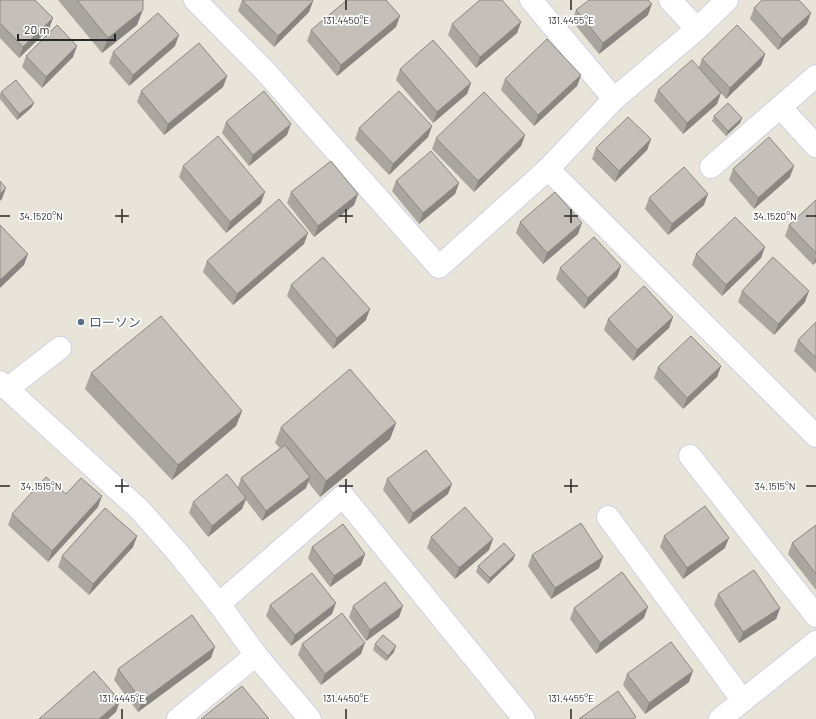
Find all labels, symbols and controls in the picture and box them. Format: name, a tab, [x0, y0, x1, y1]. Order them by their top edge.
text: 131.4450°E	[323, 14, 369, 26]
text: 131.4455°E	[548, 14, 594, 26]
scale bar	[18, 16, 115, 42]
text: 20 m	[24, 22, 50, 36]
text: 34.1520°N	[19, 210, 63, 222]
text: 34.1520°N	[753, 210, 797, 222]
place label: ローソン	[89, 314, 141, 330]
marker: ローソン	[76, 317, 86, 327]
text: 34.1515°N	[20, 480, 62, 492]
text: 34.1515°N	[754, 480, 796, 492]
text: 131.4445°E	[99, 692, 145, 704]
text: 131.4450°E	[323, 692, 369, 704]
text: 131.4455°E	[548, 692, 594, 704]

